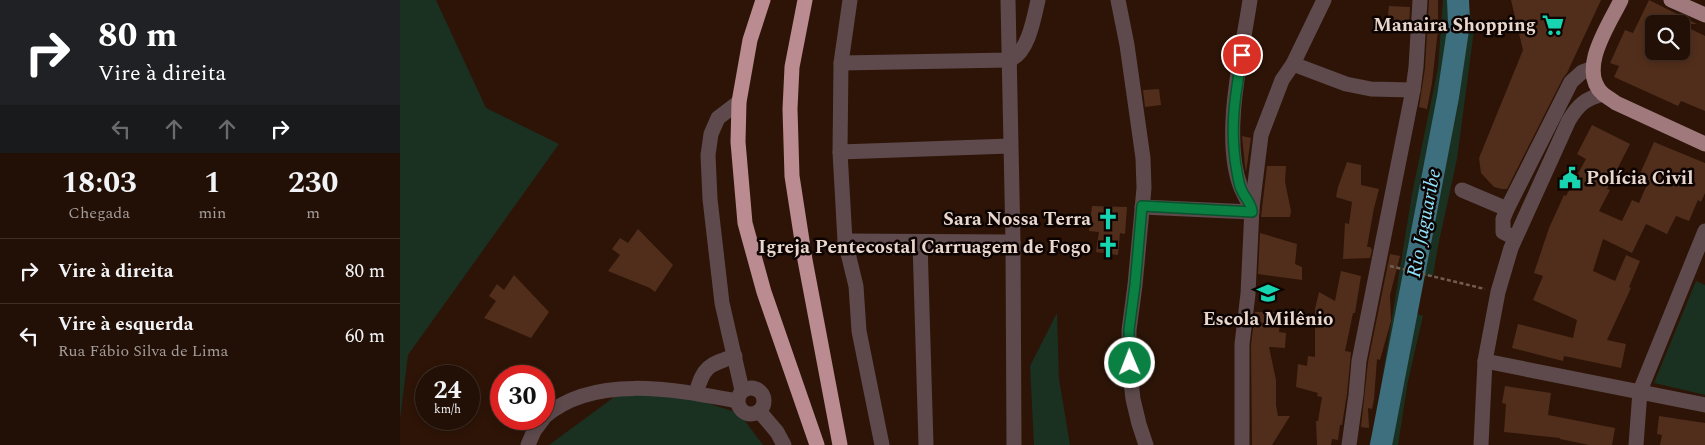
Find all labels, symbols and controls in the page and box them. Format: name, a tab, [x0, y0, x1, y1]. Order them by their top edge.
text: 80 m	[98, 9, 178, 62]
place label: Manaira Shopping	[1373, 11, 1536, 40]
supermarket icon: Manaira Shopping	[1540, 12, 1566, 38]
map controls	[1645, 15, 1690, 60]
button: search	[1645, 15, 1690, 60]
icon: right	[15, 20, 80, 85]
pin	[1221, 34, 1263, 76]
icon: arrive	[1228, 41, 1256, 69]
text: Vire à direita	[98, 57, 226, 90]
icon: left	[107, 115, 135, 143]
icon: ahead	[160, 115, 188, 143]
icon: ahead	[213, 115, 241, 143]
icon: right	[266, 115, 294, 143]
text: 18:03	[62, 160, 137, 206]
text: 1	[204, 160, 221, 206]
text: 230	[288, 160, 338, 206]
place label: Polícia Civil	[1586, 164, 1693, 193]
public building icon: Polícia Civil	[1557, 165, 1583, 191]
water label: Rio Jaguaribe	[1399, 166, 1449, 280]
text: Chegada	[68, 201, 130, 225]
text: min	[198, 201, 226, 225]
text: m	[306, 201, 320, 225]
place label: Sara Nossa Terra	[943, 205, 1091, 234]
church icon: Sara Nossa Terra	[1095, 206, 1121, 232]
place label: Igreja Pentecostal Carruagem de Fogo	[758, 233, 1091, 262]
church icon: Igreja Pentecostal Carruagem de Fogo	[1095, 234, 1121, 260]
icon: right	[15, 257, 43, 285]
text: Vire à direita	[58, 257, 174, 286]
text: 80 m	[345, 257, 385, 286]
school or university icon: Escola Milênio	[1255, 280, 1281, 306]
place label: Escola Milênio	[1203, 305, 1333, 334]
text: Vire à esquerda	[58, 310, 194, 339]
icon: left	[15, 322, 43, 350]
text: 60 m	[345, 322, 385, 351]
position arrow	[1103, 336, 1155, 388]
text: Rua Fábio Silva de Lima	[58, 339, 228, 363]
speed limit sign: 30	[490, 365, 555, 430]
text: 24	[433, 372, 462, 410]
text: km/h	[434, 400, 461, 419]

